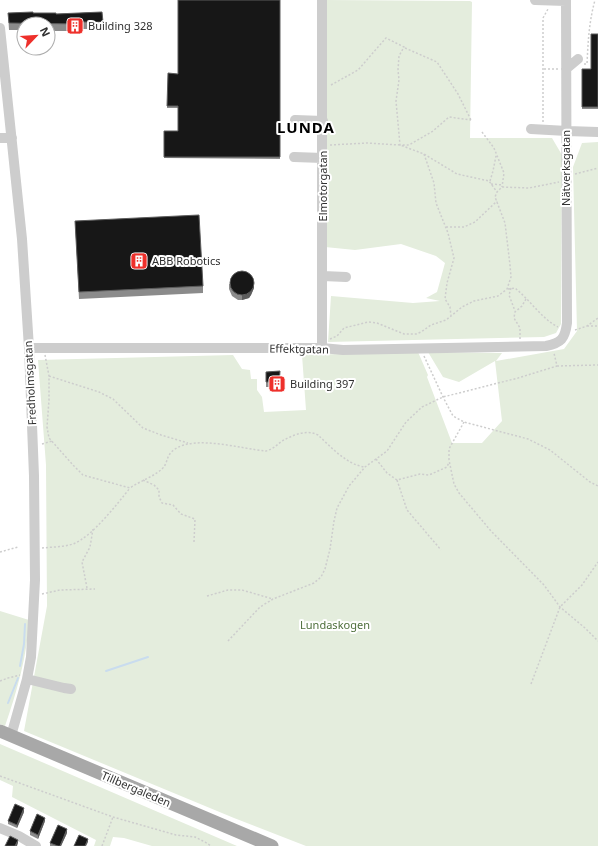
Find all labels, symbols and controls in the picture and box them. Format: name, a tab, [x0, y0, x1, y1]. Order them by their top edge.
north arrow	[16, 16, 56, 56]
building icon: Building 328	[65, 16, 85, 36]
place label: Building 328	[88, 18, 153, 33]
text: N	[37, 24, 54, 39]
district label: LUNDA	[277, 117, 335, 137]
street label: Nätverksgatan	[558, 130, 573, 206]
street label: Elmotorgatan	[315, 151, 330, 221]
building icon: ABB Robotics	[129, 251, 149, 271]
place label: ABB Robotics	[152, 253, 220, 268]
street label: Fredholmsgatan	[20, 340, 39, 426]
street label: Effektgatan	[269, 340, 329, 357]
building icon: Building 397	[267, 374, 287, 394]
place label: Building 397	[290, 376, 355, 391]
park label: Lundaskogen	[300, 617, 370, 632]
street label: Tillbergaleden	[99, 767, 173, 810]

